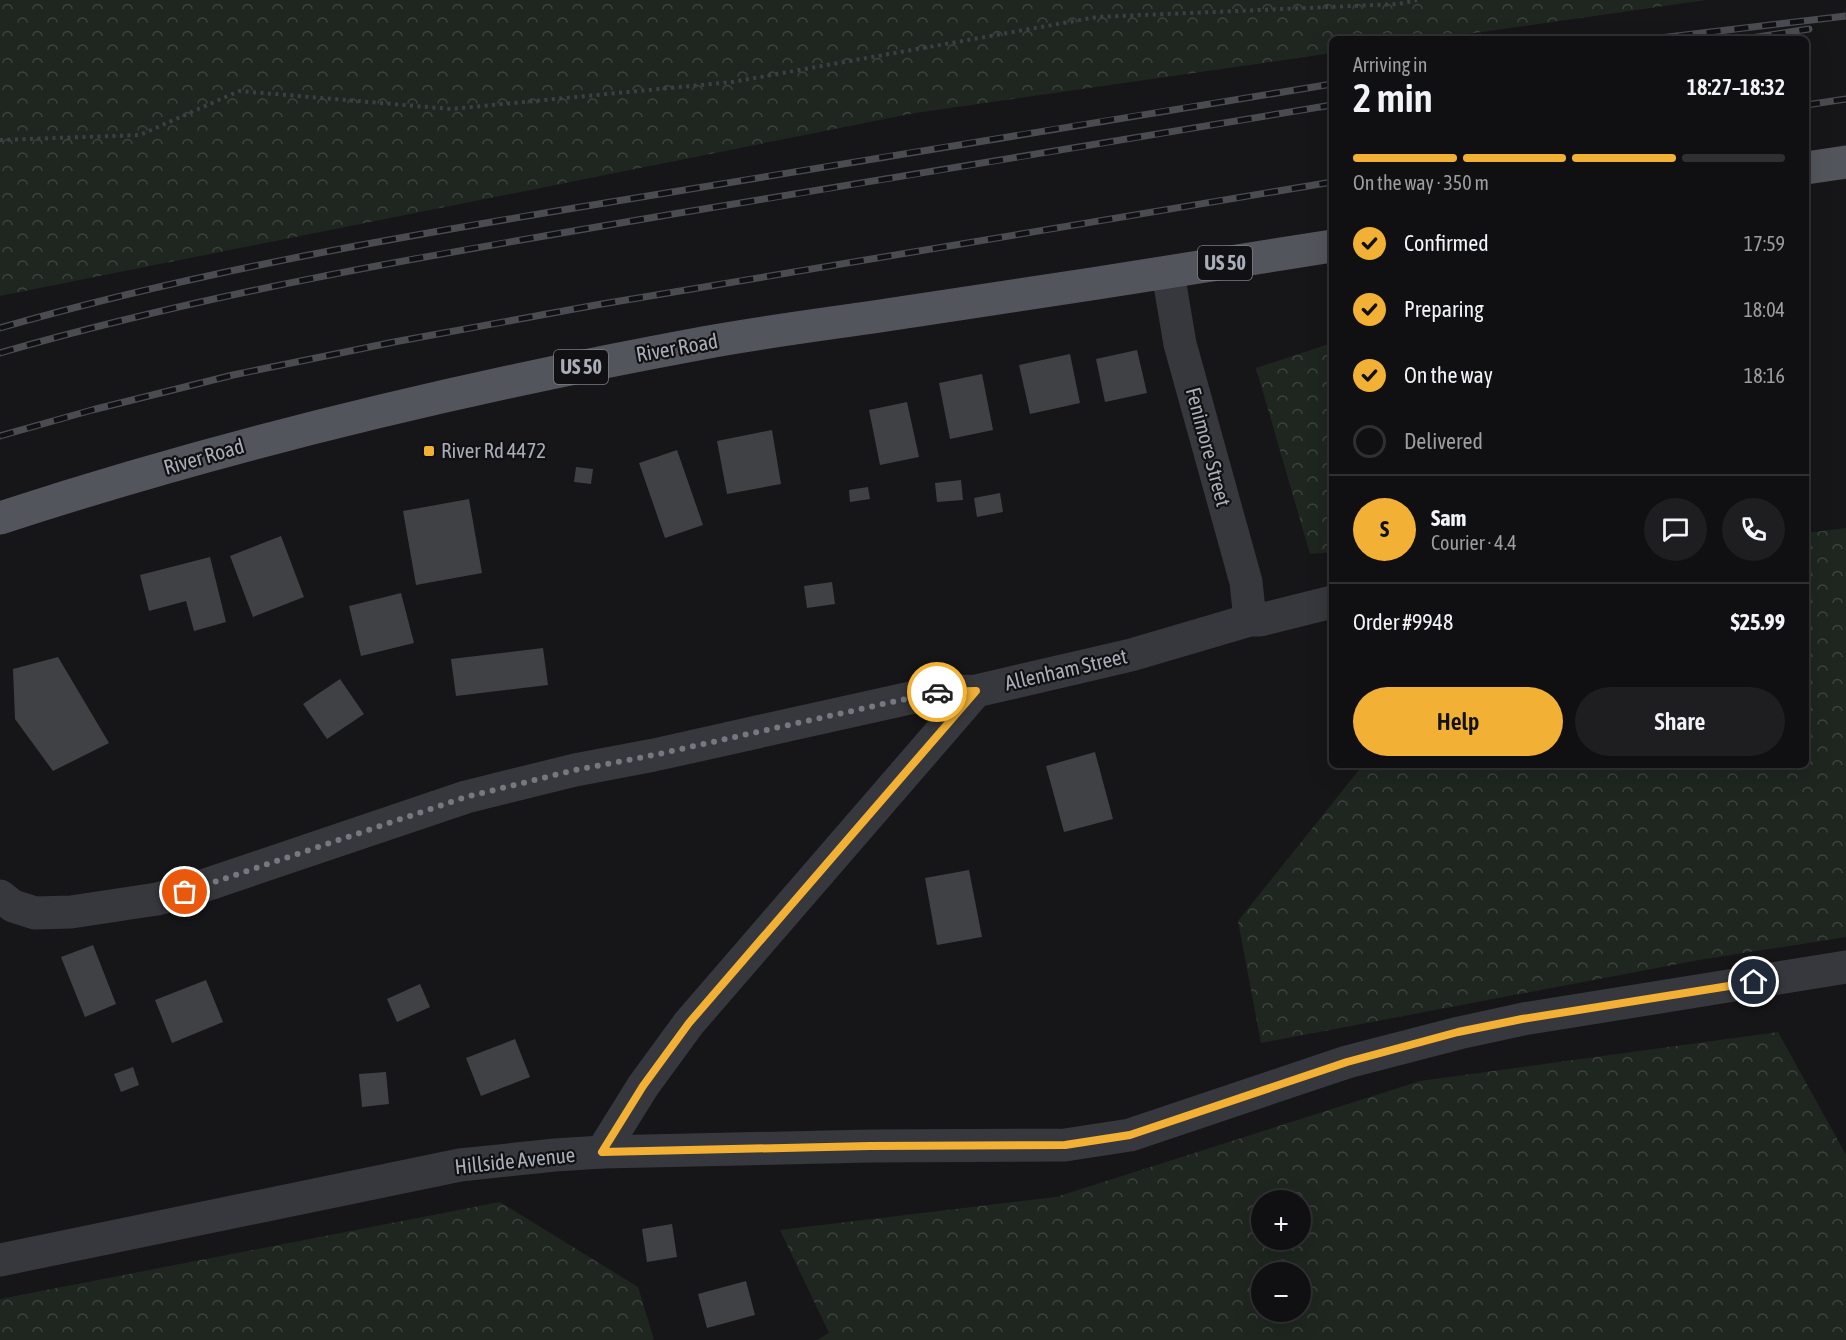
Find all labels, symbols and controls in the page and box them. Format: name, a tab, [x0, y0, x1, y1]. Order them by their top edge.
text: Arriving in	[1353, 53, 1427, 76]
text: 18:27–18:32	[1687, 74, 1785, 100]
text: 2 min	[1353, 76, 1433, 120]
text: On the way · 350 m	[1353, 171, 1489, 194]
icon: check	[1353, 227, 1386, 260]
text: Confirmed	[1404, 230, 1489, 256]
text: 17:59	[1744, 232, 1785, 255]
road number: US 50	[1198, 246, 1252, 280]
icon: check	[1353, 293, 1386, 326]
text: Preparing	[1404, 296, 1484, 322]
text: 18:04	[1743, 298, 1785, 321]
street label: River Road	[634, 328, 720, 366]
road number: US 50	[554, 350, 608, 384]
icon: check	[1353, 359, 1386, 392]
text: On the way	[1404, 362, 1493, 388]
text: 18:16	[1744, 364, 1785, 387]
street label: Fenimore Street	[1182, 385, 1236, 509]
text: Delivered	[1404, 428, 1483, 454]
street label: River Road	[161, 433, 247, 479]
place label: River Rd 4472	[441, 438, 546, 462]
marker: River Rd 4472	[422, 444, 436, 458]
button: chat	[1644, 498, 1707, 561]
button: phone	[1722, 498, 1785, 561]
text: Sam	[1431, 505, 1466, 531]
text: S	[1380, 516, 1389, 542]
text: Courier · 4.4	[1431, 531, 1517, 554]
text: Order #9948	[1353, 609, 1453, 635]
text: $25.99	[1730, 609, 1785, 635]
street label: Allenham Street	[1002, 643, 1129, 695]
courier	[907, 662, 967, 722]
icon: car	[921, 676, 954, 709]
button: Help	[1353, 687, 1563, 756]
button: Share	[1575, 687, 1785, 756]
pin	[159, 866, 210, 917]
icon: bag	[168, 875, 201, 908]
pin	[1728, 956, 1779, 1007]
icon: home	[1737, 965, 1770, 998]
street label: Hillside Avenue	[454, 1142, 576, 1178]
map controls	[1251, 1190, 1311, 1322]
button: +	[1251, 1190, 1311, 1250]
button: −	[1251, 1262, 1311, 1322]

